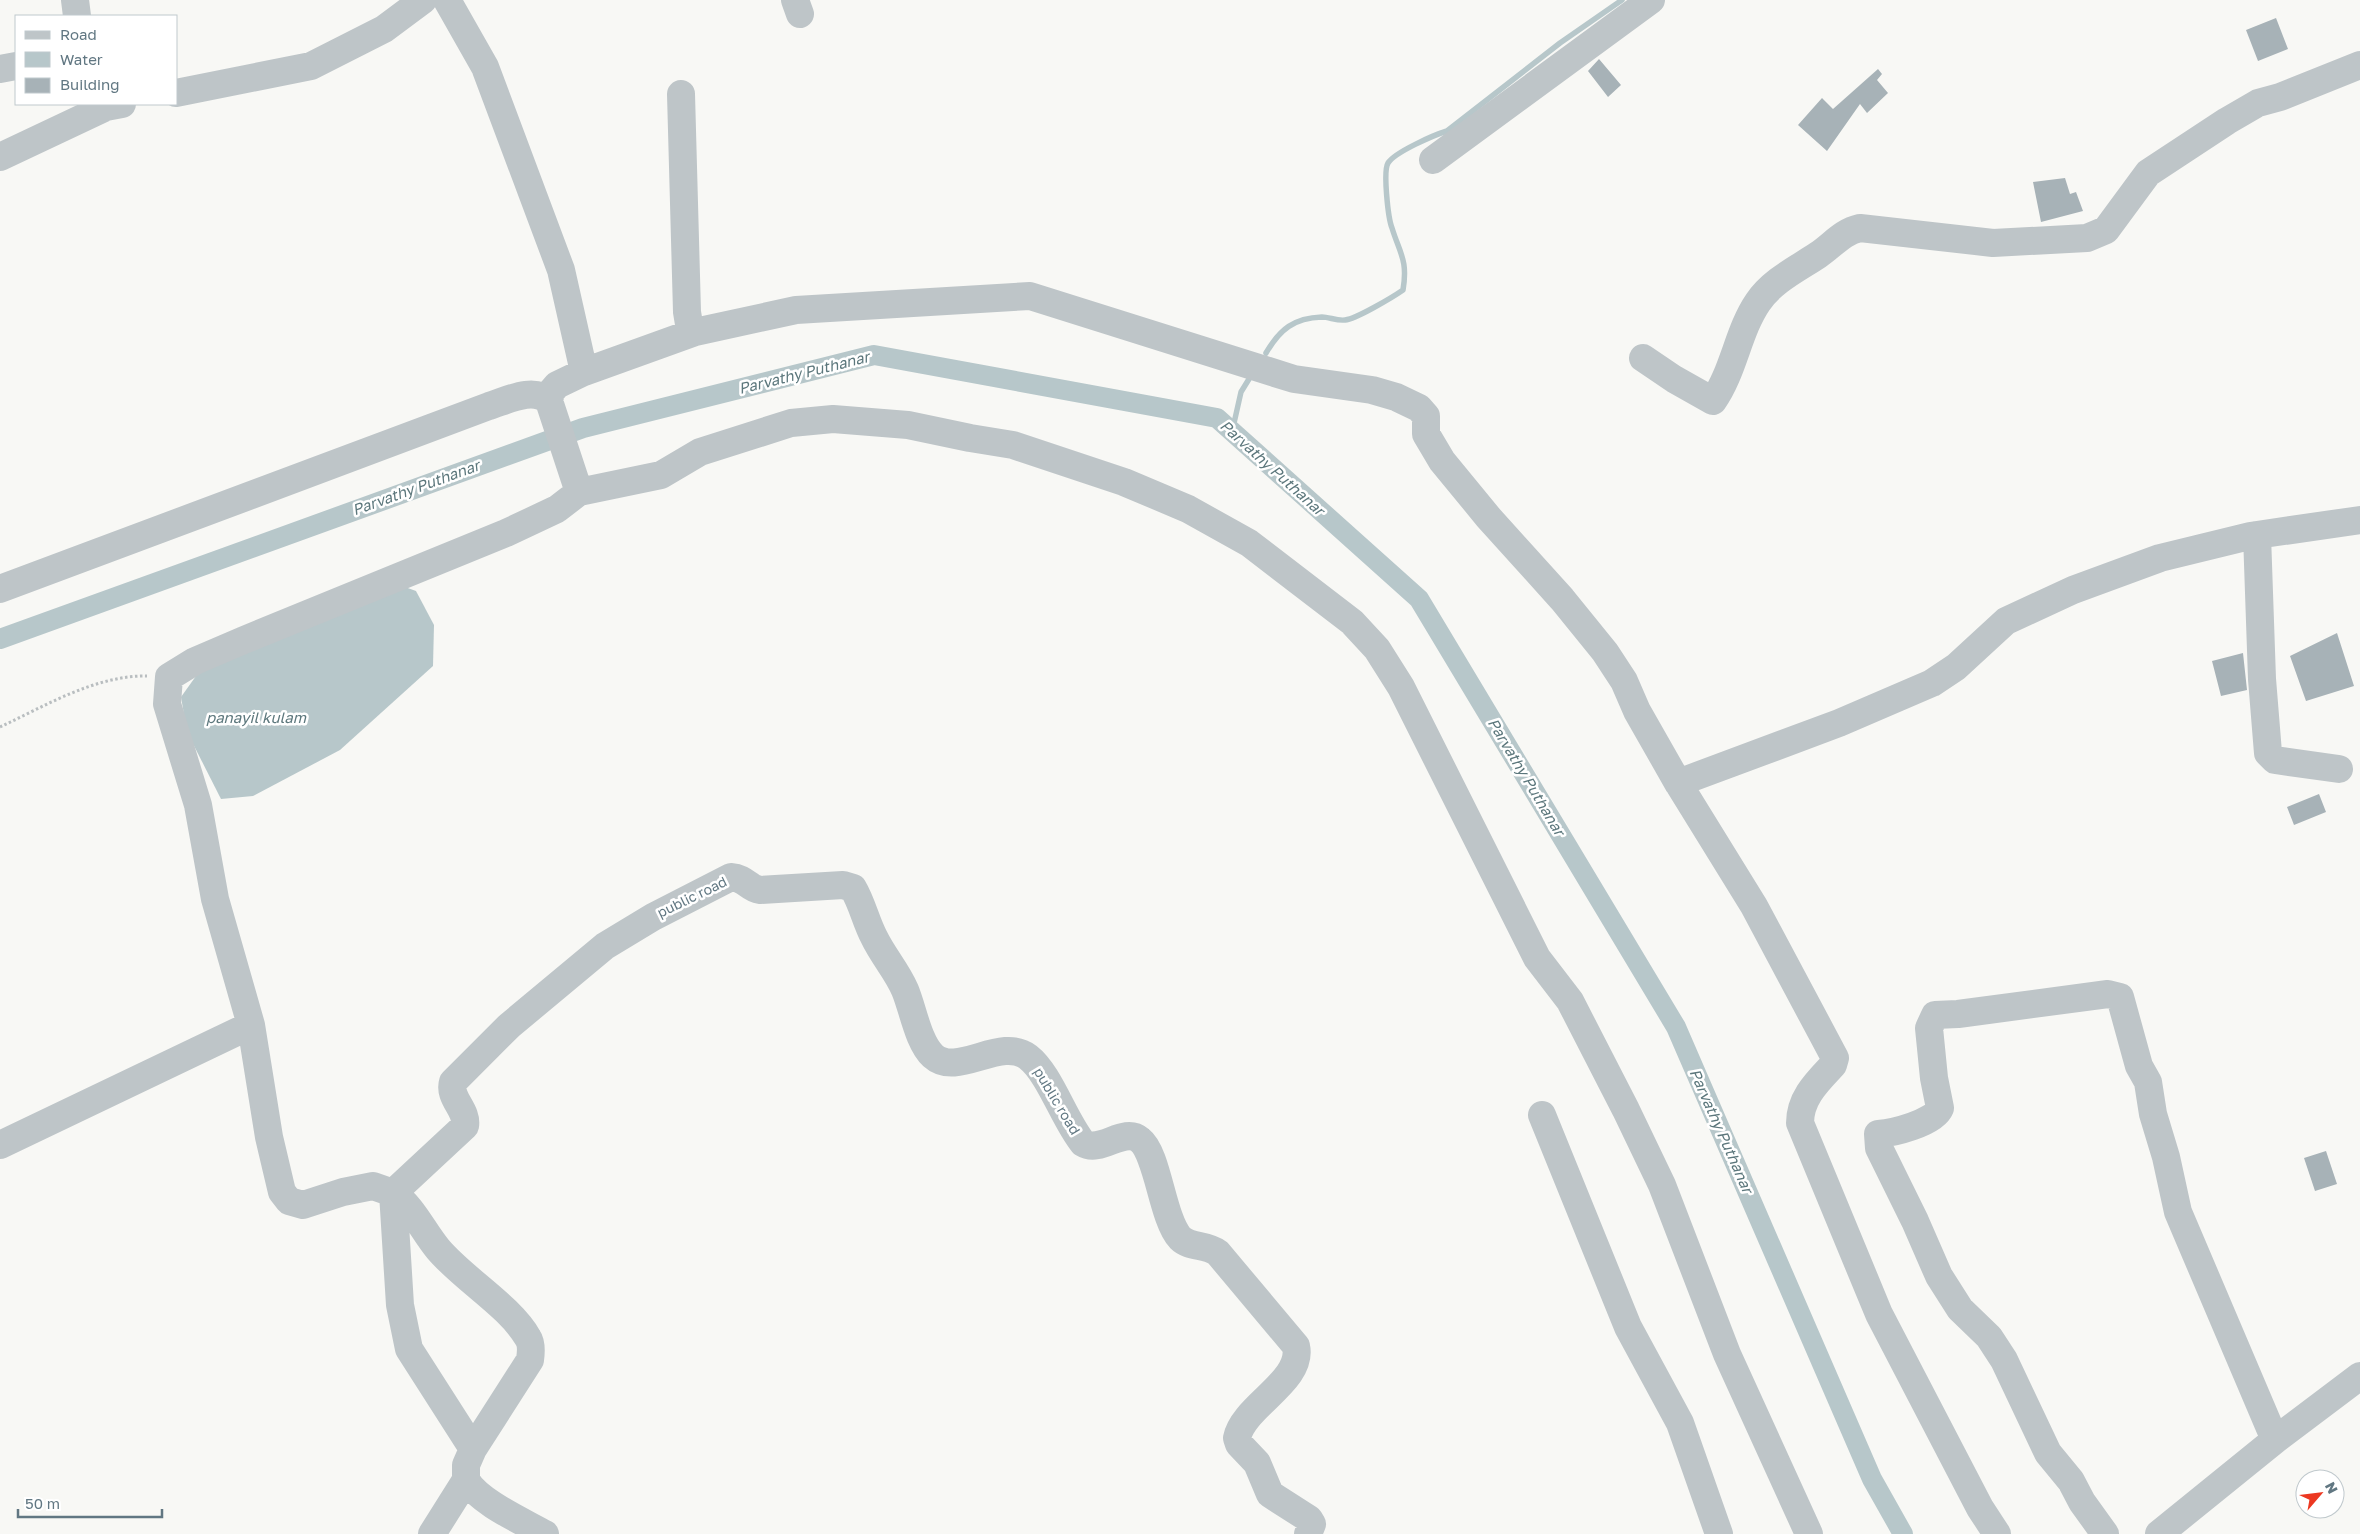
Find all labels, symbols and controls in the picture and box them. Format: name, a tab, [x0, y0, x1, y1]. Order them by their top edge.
legend	[15, 15, 178, 105]
text: Road	[60, 25, 97, 43]
text: Water	[60, 50, 103, 68]
text: Building	[60, 75, 120, 93]
water label: Parvathy Puthanar	[737, 347, 873, 398]
water label: Parvathy Puthanar	[1216, 416, 1330, 521]
water label: Parvathy Puthanar	[350, 455, 484, 519]
water label: panayil kulam	[206, 708, 307, 727]
water label: Parvathy Puthanar	[1484, 714, 1570, 841]
street label: public road	[654, 872, 729, 921]
street label: public road	[1031, 1064, 1084, 1137]
water label: Parvathy Puthanar	[1686, 1066, 1758, 1198]
north arrow	[2295, 1469, 2345, 1519]
text: N	[2322, 1479, 2342, 1496]
scale bar	[18, 1486, 161, 1518]
text: 50 m	[25, 1494, 60, 1512]

